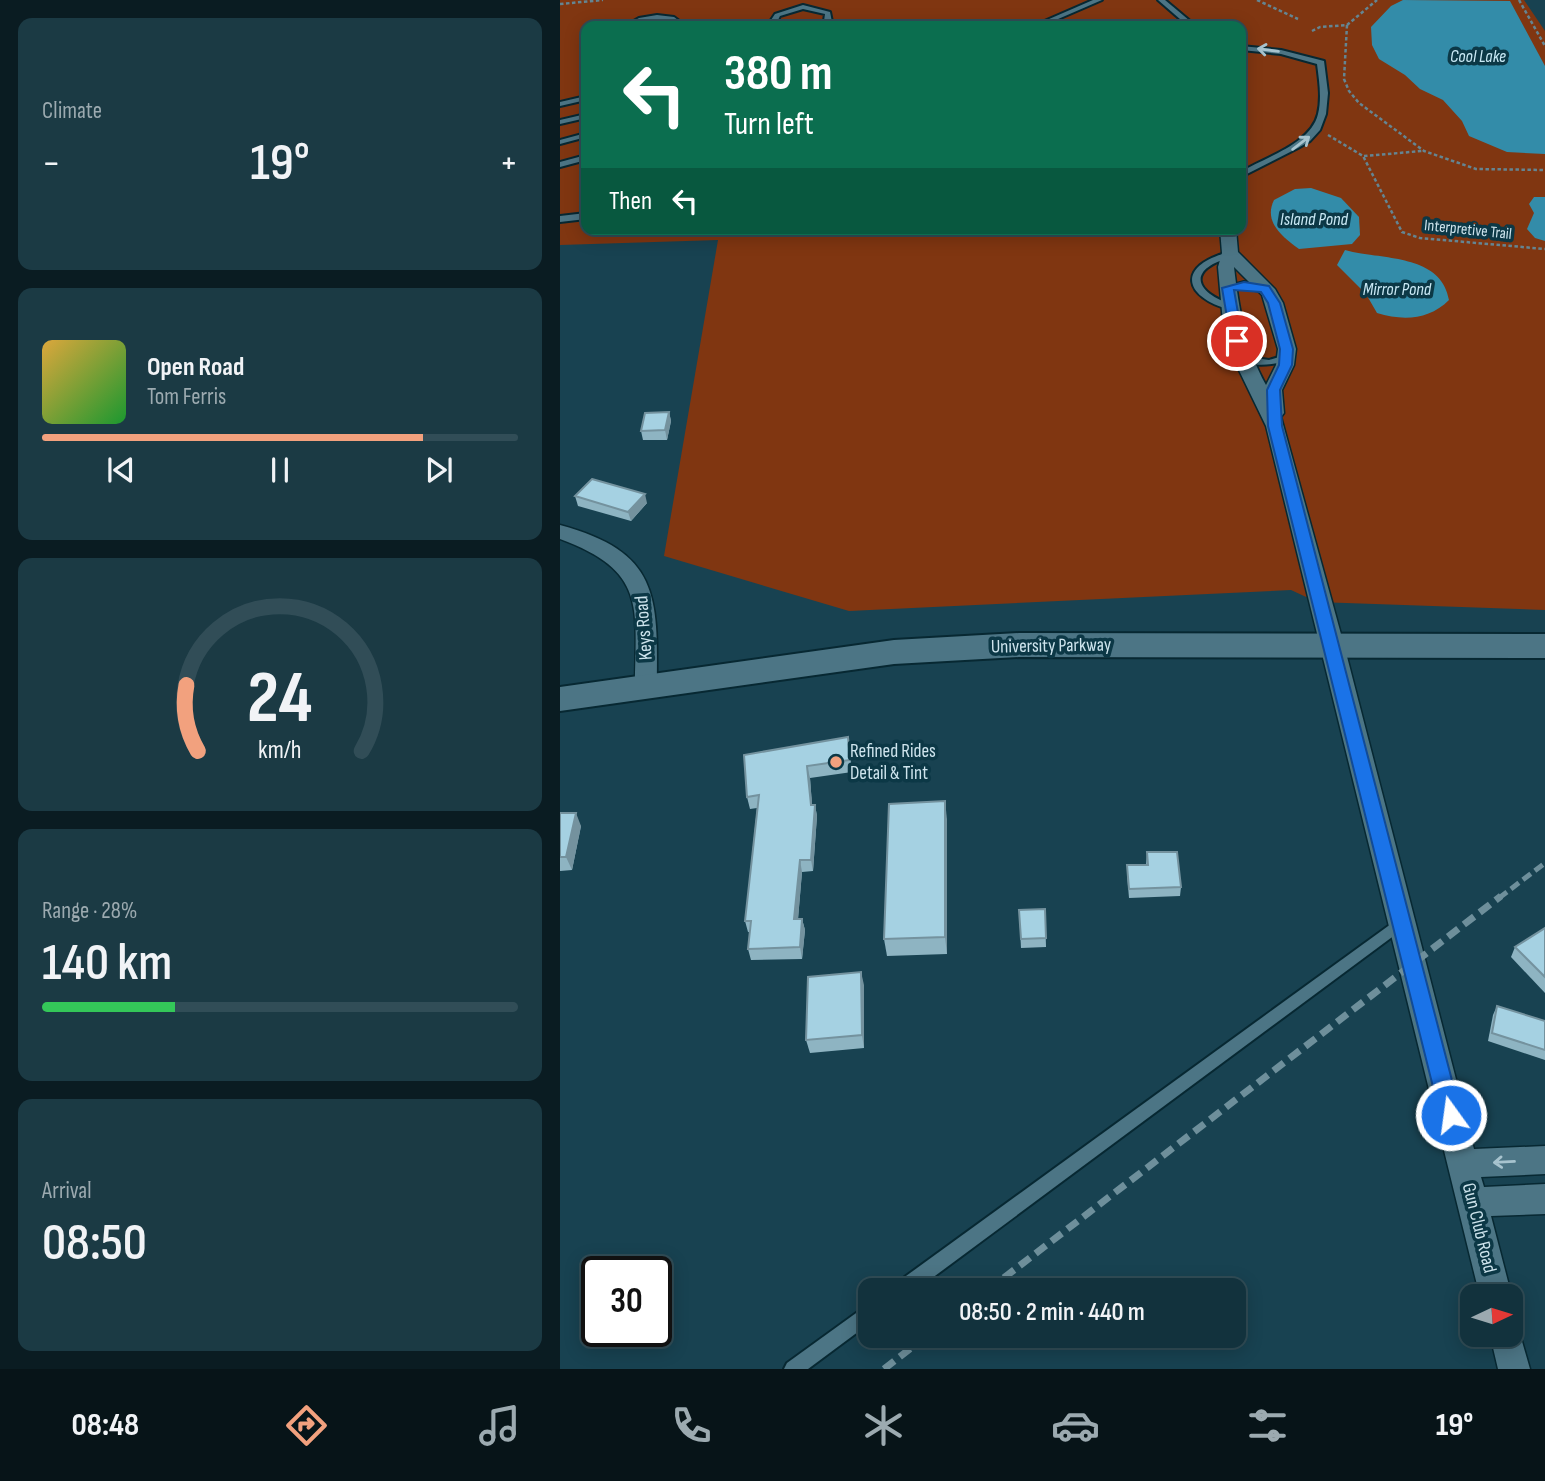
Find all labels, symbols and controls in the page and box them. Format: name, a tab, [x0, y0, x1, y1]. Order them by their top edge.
one-way arrow	[1257, 43, 1280, 56]
text: 380 m	[724, 45, 833, 104]
water label: Cool Lake	[1450, 46, 1506, 67]
icon: left	[609, 49, 700, 140]
text: Climate	[42, 97, 102, 125]
text: Turn left	[724, 105, 814, 144]
text: 19°	[250, 132, 310, 195]
one-way arrow	[1291, 136, 1309, 151]
text: −	[42, 141, 61, 186]
text: +	[499, 141, 518, 186]
icon: left	[666, 182, 704, 220]
text: Then	[609, 186, 652, 217]
water label: Island Pond	[1280, 209, 1349, 230]
street label: Interpretive Trail	[1423, 216, 1513, 244]
water label: Mirror Pond	[1363, 279, 1432, 300]
pin	[1207, 311, 1267, 371]
icon: arrive	[1218, 322, 1256, 360]
text: Open Road	[147, 352, 244, 383]
text: Tom Ferris	[147, 383, 226, 411]
icon: previous	[102, 451, 140, 489]
icon: pause	[261, 451, 299, 489]
icon: next	[420, 451, 458, 489]
street label: Keys Road	[630, 595, 658, 661]
street label: University Parkway	[991, 633, 1112, 659]
text: 24	[247, 655, 313, 743]
text: km/h	[258, 734, 302, 765]
place label: Refined Rides Detail & Tint	[850, 740, 936, 785]
marker: Refined Rides Detail & Tint	[828, 754, 844, 770]
text: Range · 28%	[42, 897, 137, 925]
text: 140 km	[42, 932, 172, 995]
position arrow	[1414, 1078, 1488, 1152]
one-way arrow	[1493, 1156, 1516, 1169]
text: Arrival	[42, 1177, 91, 1205]
street label: Gun Club Road	[1457, 1181, 1501, 1275]
text: 08:50	[42, 1212, 147, 1275]
speed limit sign: 30	[581, 1256, 672, 1347]
north arrow	[1460, 1284, 1522, 1348]
map controls	[1460, 1284, 1523, 1347]
text: 08:50 · 2 min · 440 m	[959, 1297, 1145, 1328]
icon: directions	[282, 1401, 331, 1450]
icon: music	[475, 1401, 524, 1450]
icon: phone	[667, 1401, 716, 1450]
icon: climate	[859, 1401, 908, 1450]
icon: car	[1051, 1401, 1100, 1450]
icon: filters	[1243, 1401, 1292, 1450]
text: 08:48	[72, 1406, 139, 1445]
text: 19°	[1436, 1406, 1473, 1445]

